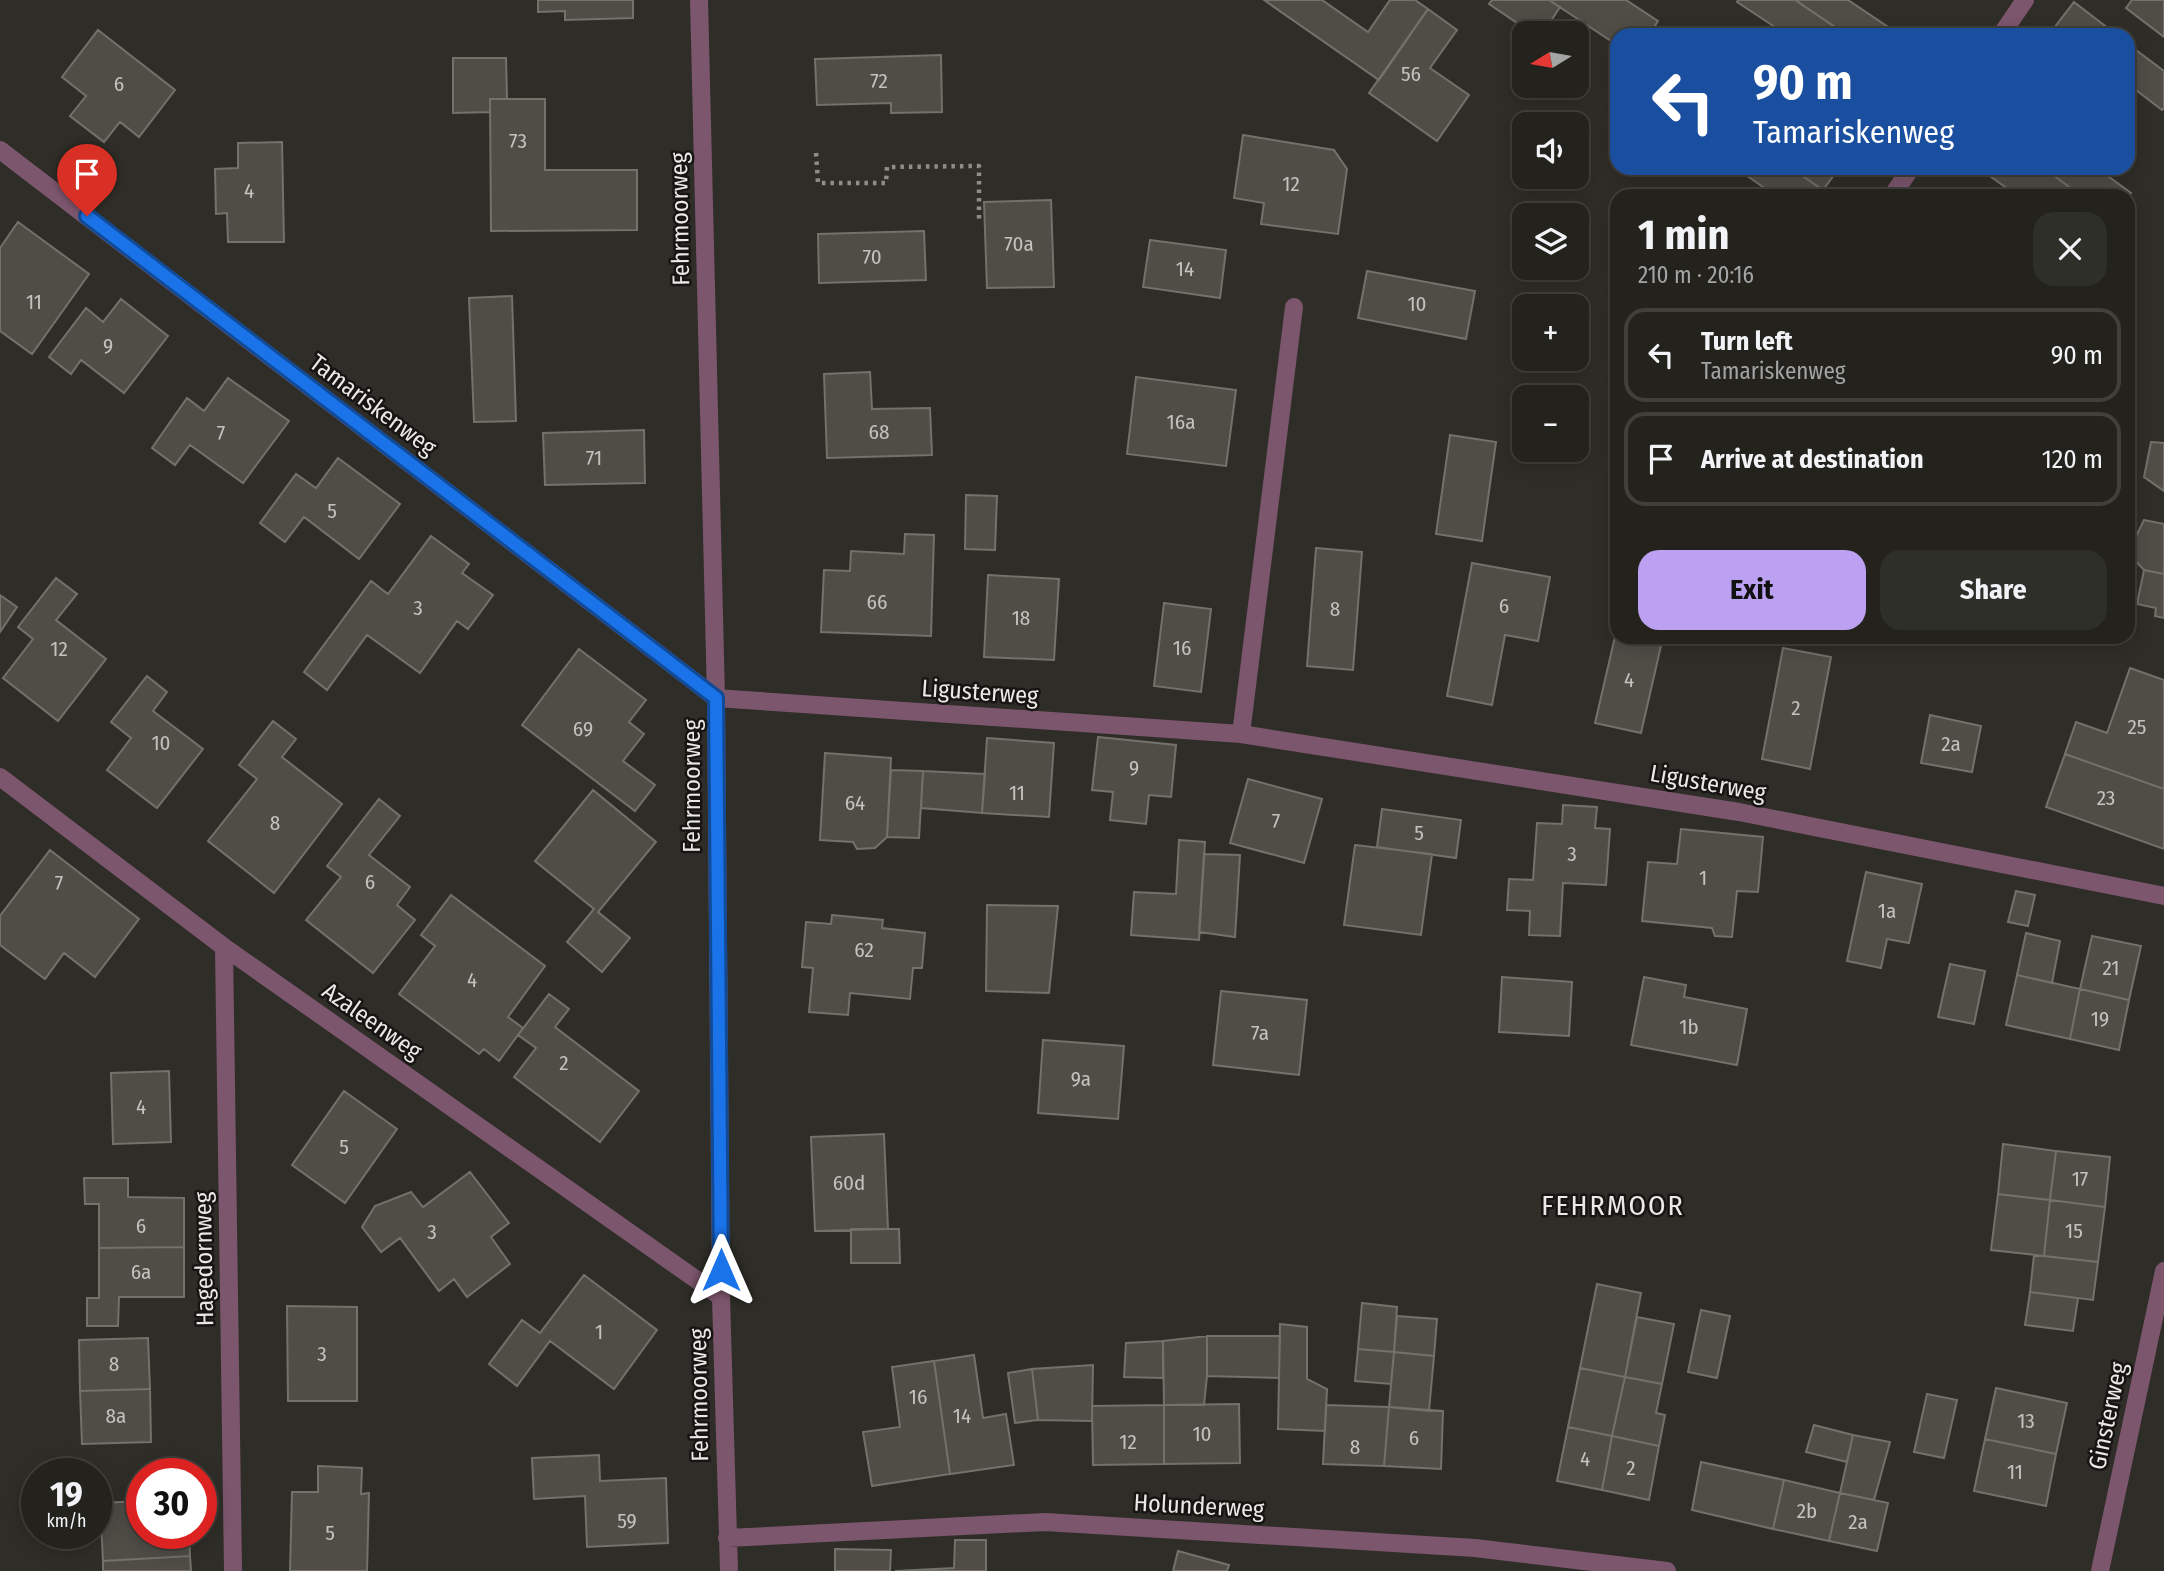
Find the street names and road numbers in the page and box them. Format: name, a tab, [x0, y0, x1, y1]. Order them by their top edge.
street label: Fehrmoorweg	[665, 151, 695, 286]
street label: Tamariskenweg	[304, 348, 442, 462]
street label: Ligusterweg	[921, 674, 1040, 710]
street label: Fehrmoorweg	[678, 719, 706, 853]
street label: Ligusterweg	[1648, 759, 1769, 807]
street label: Azaleenweg	[317, 977, 428, 1066]
street label: Hagedornweg	[189, 1191, 219, 1326]
street label: Fehrmoorweg	[684, 1327, 714, 1462]
street label: Ginsterweg	[2083, 1359, 2133, 1472]
street label: Holunderweg	[1133, 1489, 1266, 1523]

